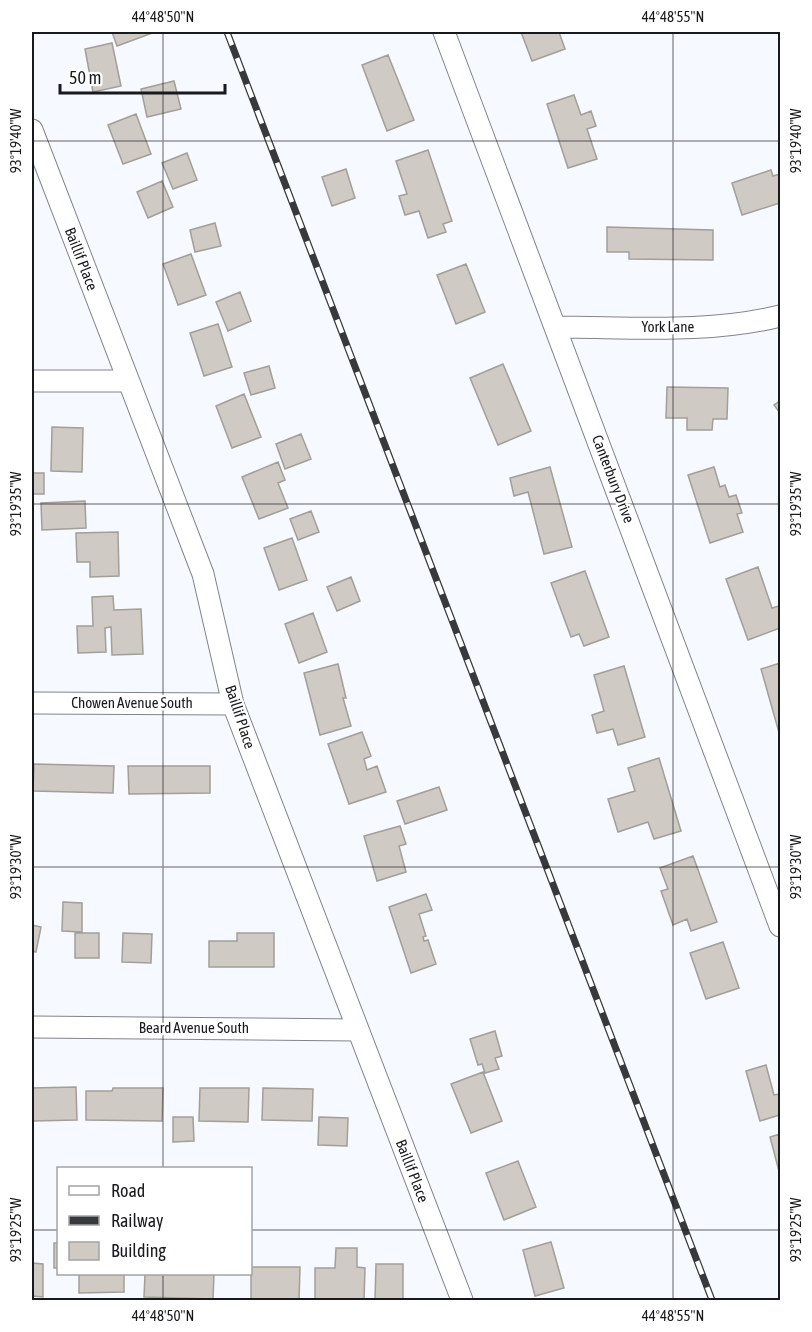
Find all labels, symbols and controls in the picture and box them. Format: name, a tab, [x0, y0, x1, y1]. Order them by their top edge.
text: 44°48'50"N	[132, 8, 194, 25]
text: 44°48'55"N	[642, 8, 704, 25]
scale bar	[60, 57, 225, 95]
text: 50 m	[69, 67, 101, 88]
text: 93°19'40"W	[7, 109, 24, 173]
text: 93°19'40"W	[787, 109, 804, 173]
street label: Baillif Place	[62, 225, 101, 293]
street label: York Lane	[642, 318, 695, 335]
street label: Canterbury Drive	[589, 433, 638, 525]
text: 93°19'35"W	[7, 472, 24, 536]
text: 93°19'35"W	[787, 472, 804, 536]
street label: Baillif Place	[222, 683, 259, 751]
street label: Chowen Avenue South	[71, 694, 193, 711]
text: 93°19'30"W	[7, 835, 24, 899]
text: 93°19'30"W	[787, 835, 804, 899]
street label: Beard Avenue South	[139, 1019, 249, 1036]
street label: Baillif Place	[393, 1137, 432, 1205]
legend	[57, 1167, 252, 1275]
text: Road	[111, 1180, 145, 1201]
text: 93°19'25"W	[7, 1198, 24, 1262]
text: 93°19'25"W	[787, 1198, 804, 1262]
text: Railway	[111, 1210, 163, 1231]
text: Building	[111, 1240, 166, 1261]
text: 44°48'50"N	[132, 1307, 194, 1324]
text: 44°48'55"N	[642, 1307, 704, 1324]

